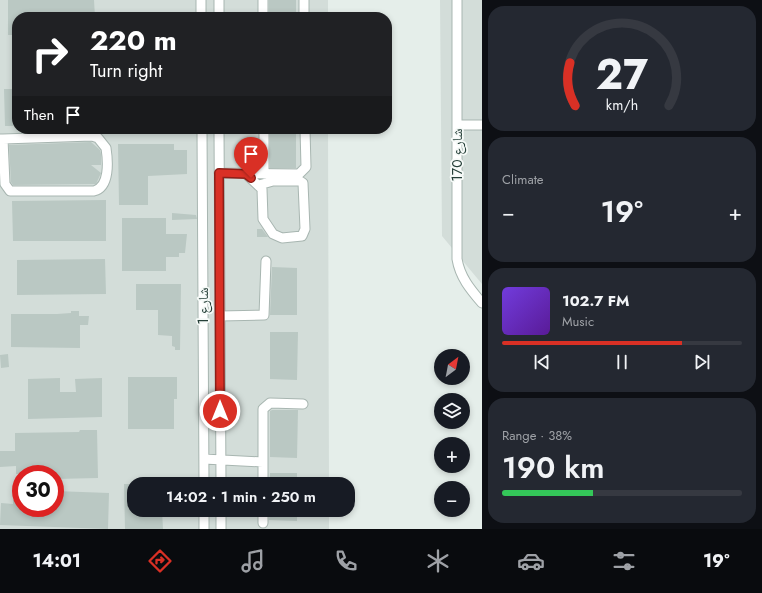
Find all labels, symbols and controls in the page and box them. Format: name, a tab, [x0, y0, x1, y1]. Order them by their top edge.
text: 220 m	[90, 20, 177, 61]
icon: right	[24, 28, 76, 80]
text: 27	[596, 44, 648, 105]
text: Turn right	[90, 58, 162, 84]
text: km/h	[606, 95, 638, 115]
text: Then	[24, 104, 54, 126]
icon: arrive	[62, 104, 84, 126]
street label: شارع 170	[447, 129, 467, 181]
pin	[234, 137, 268, 178]
icon: arrive	[240, 143, 262, 165]
text: Climate	[502, 170, 543, 189]
text: 19°	[600, 190, 643, 233]
text: −	[502, 196, 515, 228]
text: +	[728, 196, 742, 228]
street label: شارع 1	[193, 287, 213, 325]
text: 102.7 FM	[562, 290, 629, 312]
text: Music	[562, 312, 594, 331]
north arrow	[434, 349, 470, 385]
map controls	[434, 349, 470, 517]
icon: previous	[531, 351, 553, 373]
icon: pause	[611, 351, 633, 373]
icon: next	[691, 351, 713, 373]
position arrow	[199, 390, 241, 432]
button: layers	[434, 393, 470, 429]
text: Range · 38%	[502, 426, 572, 445]
button: +	[434, 437, 470, 473]
text: 190 km	[502, 446, 604, 489]
speed limit sign: 30	[12, 465, 64, 517]
button: −	[434, 481, 470, 517]
text: 14:02 · 1 min · 250 m	[166, 486, 316, 508]
icon: directions	[146, 547, 174, 575]
icon: music	[239, 547, 267, 575]
icon: phone	[332, 547, 360, 575]
icon: climate	[424, 547, 452, 575]
icon: car	[517, 547, 545, 575]
icon: filters	[610, 547, 638, 575]
text: 14:01	[32, 548, 81, 574]
text: 19°	[703, 548, 730, 574]

